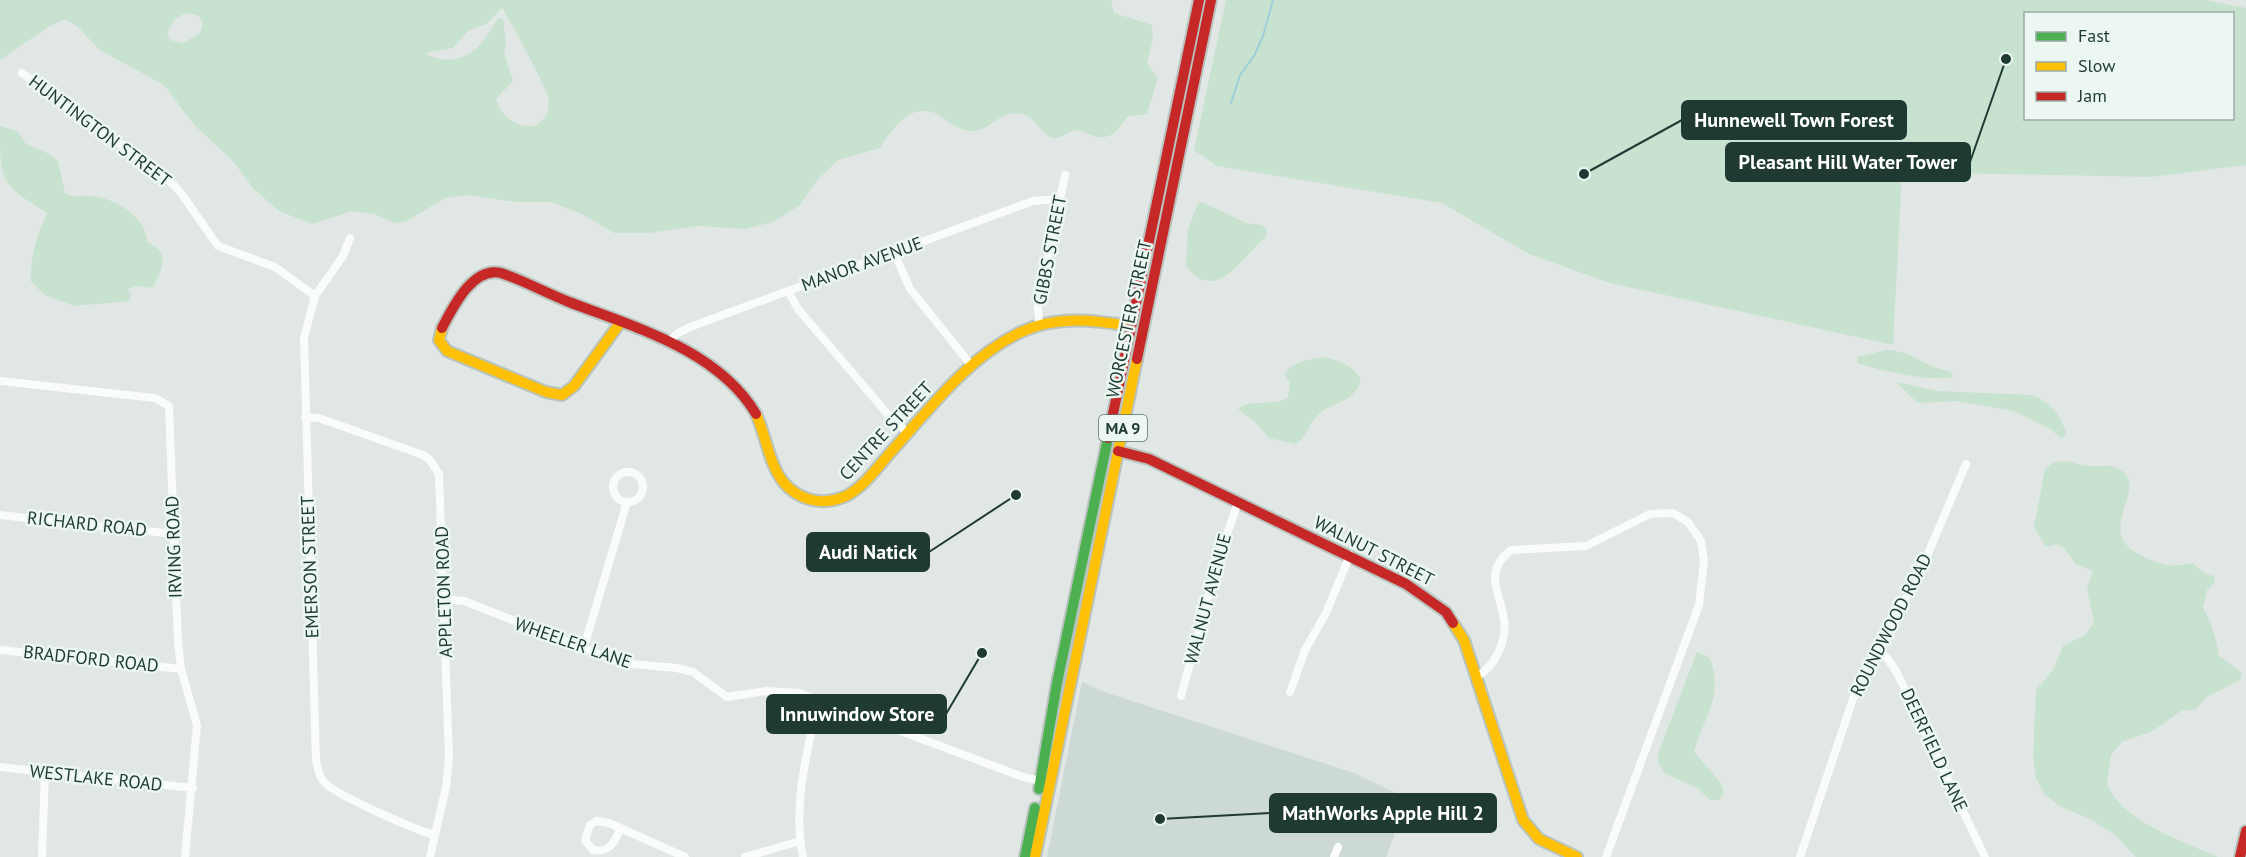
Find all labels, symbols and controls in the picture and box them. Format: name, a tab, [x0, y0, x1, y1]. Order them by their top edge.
legend	[2024, 12, 2234, 120]
text: Fast	[2078, 24, 2110, 47]
text: Slow	[2078, 54, 2116, 77]
street label: HUNTINGTON STREET	[25, 70, 176, 192]
text: Jam	[2077, 84, 2107, 107]
callout: Hunnewell Town Forest	[1682, 101, 1906, 139]
text: Hunnewell Town Forest	[1694, 107, 1894, 133]
callout: Pleasant Hill Water Tower	[1726, 143, 1970, 181]
text: Pleasant Hill Water Tower	[1739, 149, 1957, 175]
street label: GIBBS STREET	[1028, 193, 1071, 307]
street label: MANOR AVENUE	[798, 231, 926, 296]
street label: WORCESTER STREET	[1101, 238, 1156, 400]
street label: CENTRE STREET	[834, 376, 937, 485]
road number: MA 9	[1099, 415, 1147, 441]
street label: IRVING ROAD	[160, 495, 187, 599]
street label: EMERSON STREET	[296, 495, 323, 639]
street label: RICHARD ROAD	[26, 506, 148, 541]
street label: WALNUT STREET	[1310, 510, 1438, 591]
street label: APPLETON ROAD	[430, 526, 457, 658]
street label: WALNUT AVENUE	[1179, 531, 1236, 667]
callout: Audi Natick	[807, 533, 929, 571]
text: Audi Natick	[819, 539, 917, 565]
street label: ROUNDWOOD ROAD	[1845, 549, 1937, 700]
street label: WHEELER LANE	[512, 612, 635, 673]
street label: BRADFORD ROAD	[22, 640, 160, 677]
street label: DEERFIELD LANE	[1896, 684, 1973, 815]
callout: Innuwindow Store	[767, 695, 946, 733]
text: Innuwindow Store	[780, 701, 934, 727]
street label: WESTLAKE ROAD	[28, 759, 164, 796]
callout: MathWorks Apple Hill 2	[1270, 794, 1496, 832]
text: MathWorks Apple Hill 2	[1282, 800, 1484, 826]

